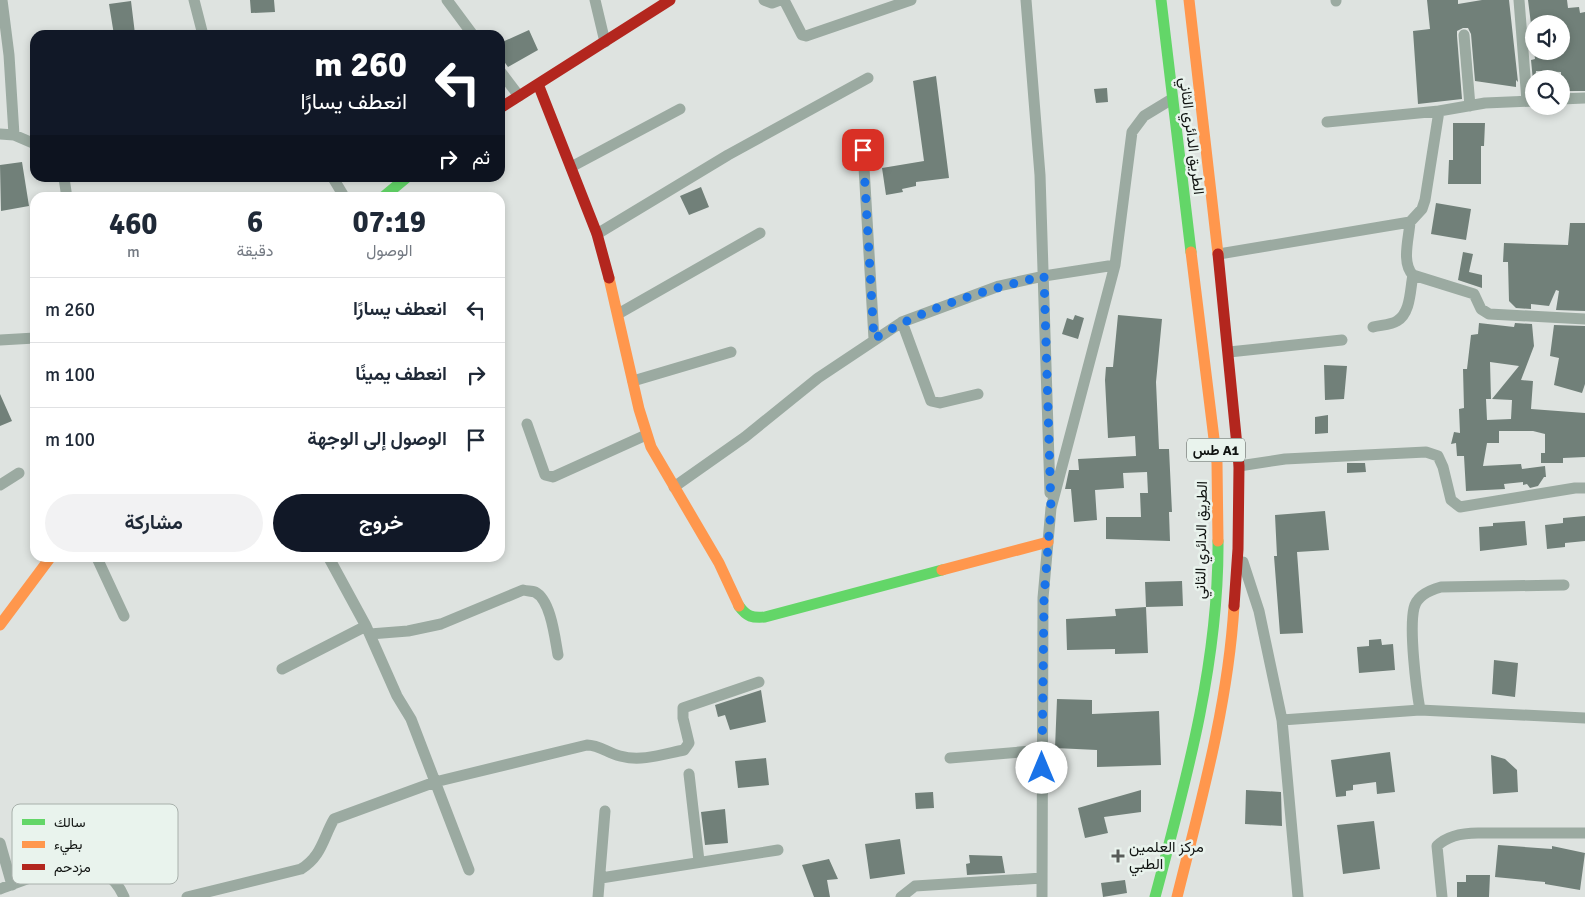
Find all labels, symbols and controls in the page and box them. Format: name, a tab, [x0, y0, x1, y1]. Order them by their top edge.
map controls	[1525, 15, 1570, 115]
button: sound	[1525, 15, 1570, 60]
text: 260 m	[314, 43, 407, 86]
icon: left	[425, 50, 490, 115]
button: search	[1525, 70, 1570, 115]
street label: الطريق الدائري الثاني	[1172, 76, 1208, 196]
text: انعطف يسارًا	[301, 88, 407, 115]
pin	[842, 129, 884, 171]
icon: arrive	[849, 136, 877, 164]
icon: right	[434, 145, 462, 173]
text: ثم	[472, 146, 490, 170]
text: 6	[247, 204, 263, 241]
text: 07:19	[352, 204, 426, 241]
text: 460	[109, 206, 158, 243]
text: دقيقة	[236, 241, 274, 261]
text: الوصول	[366, 241, 412, 261]
text: m	[127, 242, 140, 262]
icon: left	[462, 296, 490, 324]
text: انعطف يسارًا	[353, 297, 447, 321]
text: 260 m	[45, 298, 95, 322]
icon: right	[462, 361, 490, 389]
text: انعطف يمينًا	[355, 362, 447, 386]
text: 100 m	[45, 363, 95, 387]
icon: arrive	[462, 426, 490, 454]
text: الوصول إلى الوجهة	[307, 427, 447, 451]
text: 100 m	[45, 428, 95, 452]
road number: طس A1	[1187, 438, 1245, 462]
street label: الطريق الدائري الثاني	[1191, 481, 1215, 599]
button: مشاركة	[45, 494, 263, 552]
button: خروج	[273, 494, 490, 552]
position arrow	[1015, 741, 1067, 793]
legend	[12, 804, 178, 884]
text: سالك	[54, 814, 85, 831]
text: بطيء	[54, 836, 82, 856]
place label: مركز العلمين الطبي	[1129, 838, 1204, 877]
marker: مركز العلمين الطبي	[1111, 849, 1125, 863]
text: مزدحم	[54, 859, 91, 876]

